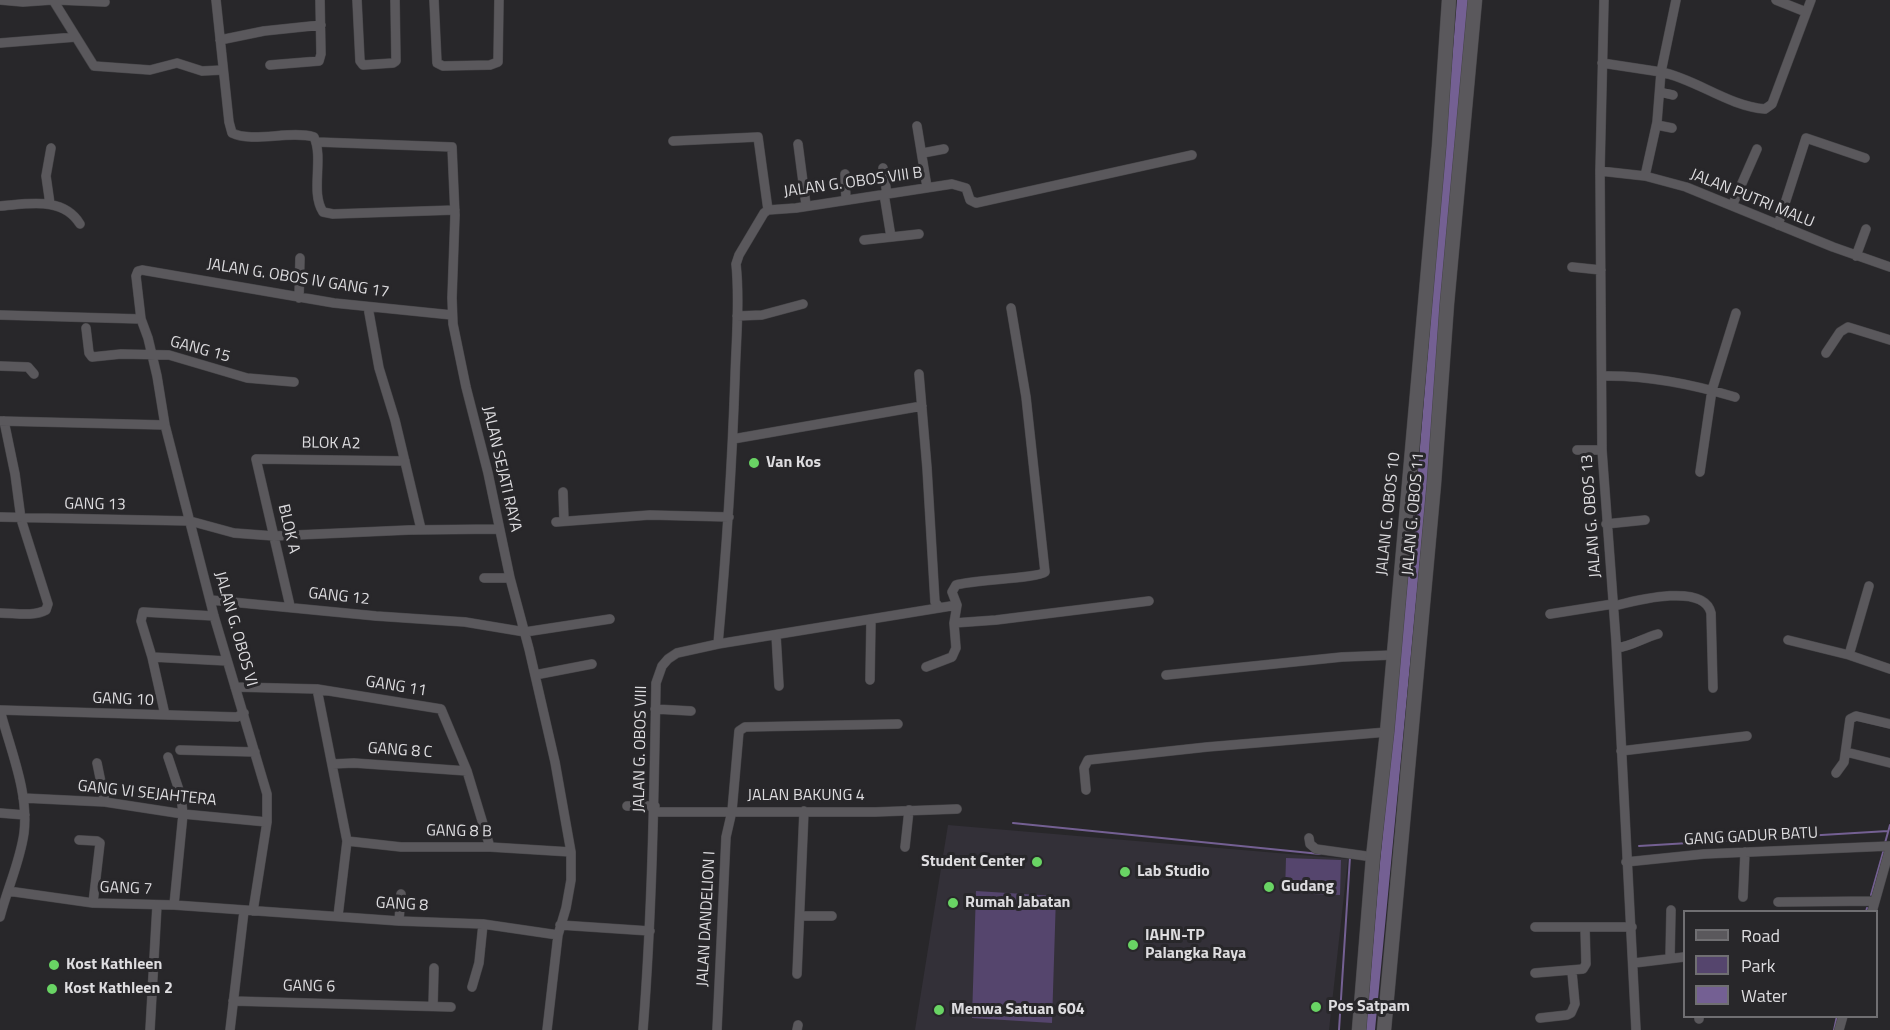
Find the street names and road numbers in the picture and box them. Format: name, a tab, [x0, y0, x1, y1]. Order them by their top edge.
street label: JALAN G. OBOS VIII B	[782, 164, 924, 202]
street label: JALAN PUTRI MALU	[1687, 165, 1817, 233]
street label: JALAN G. OBOS IV GANG 17	[206, 255, 390, 303]
street label: GANG 15	[168, 333, 232, 367]
street label: JALAN SEJATI RAYA	[477, 404, 525, 534]
street label: BLOK A2	[301, 434, 361, 454]
street label: JALAN G. OBOS 10	[1373, 452, 1405, 576]
street label: JALAN G. OBOS 11	[1399, 452, 1429, 576]
street label: JALAN G. OBOS 13	[1578, 454, 1606, 578]
street label: GANG 13	[64, 495, 126, 515]
street label: BLOK A	[273, 503, 303, 555]
street label: JALAN G. OBOS VI	[209, 569, 261, 689]
street label: GANG 12	[307, 584, 371, 610]
street label: GANG 11	[364, 673, 428, 701]
street label: JALAN G. OBOS VIII	[630, 685, 652, 813]
street label: GANG 10	[92, 689, 154, 711]
street label: GANG 8 C	[367, 739, 433, 763]
street label: GANG VI SEJAHTERA	[77, 777, 217, 811]
street label: JALAN BAKUNG 4	[747, 786, 865, 806]
street label: GANG 8 B	[426, 822, 492, 842]
street label: GANG GADUR BATU	[1684, 824, 1818, 850]
street label: JALAN DANDELION I	[694, 851, 720, 987]
street label: GANG 7	[99, 878, 153, 900]
street label: GANG 8	[375, 894, 429, 916]
street label: GANG 6	[283, 977, 335, 997]

